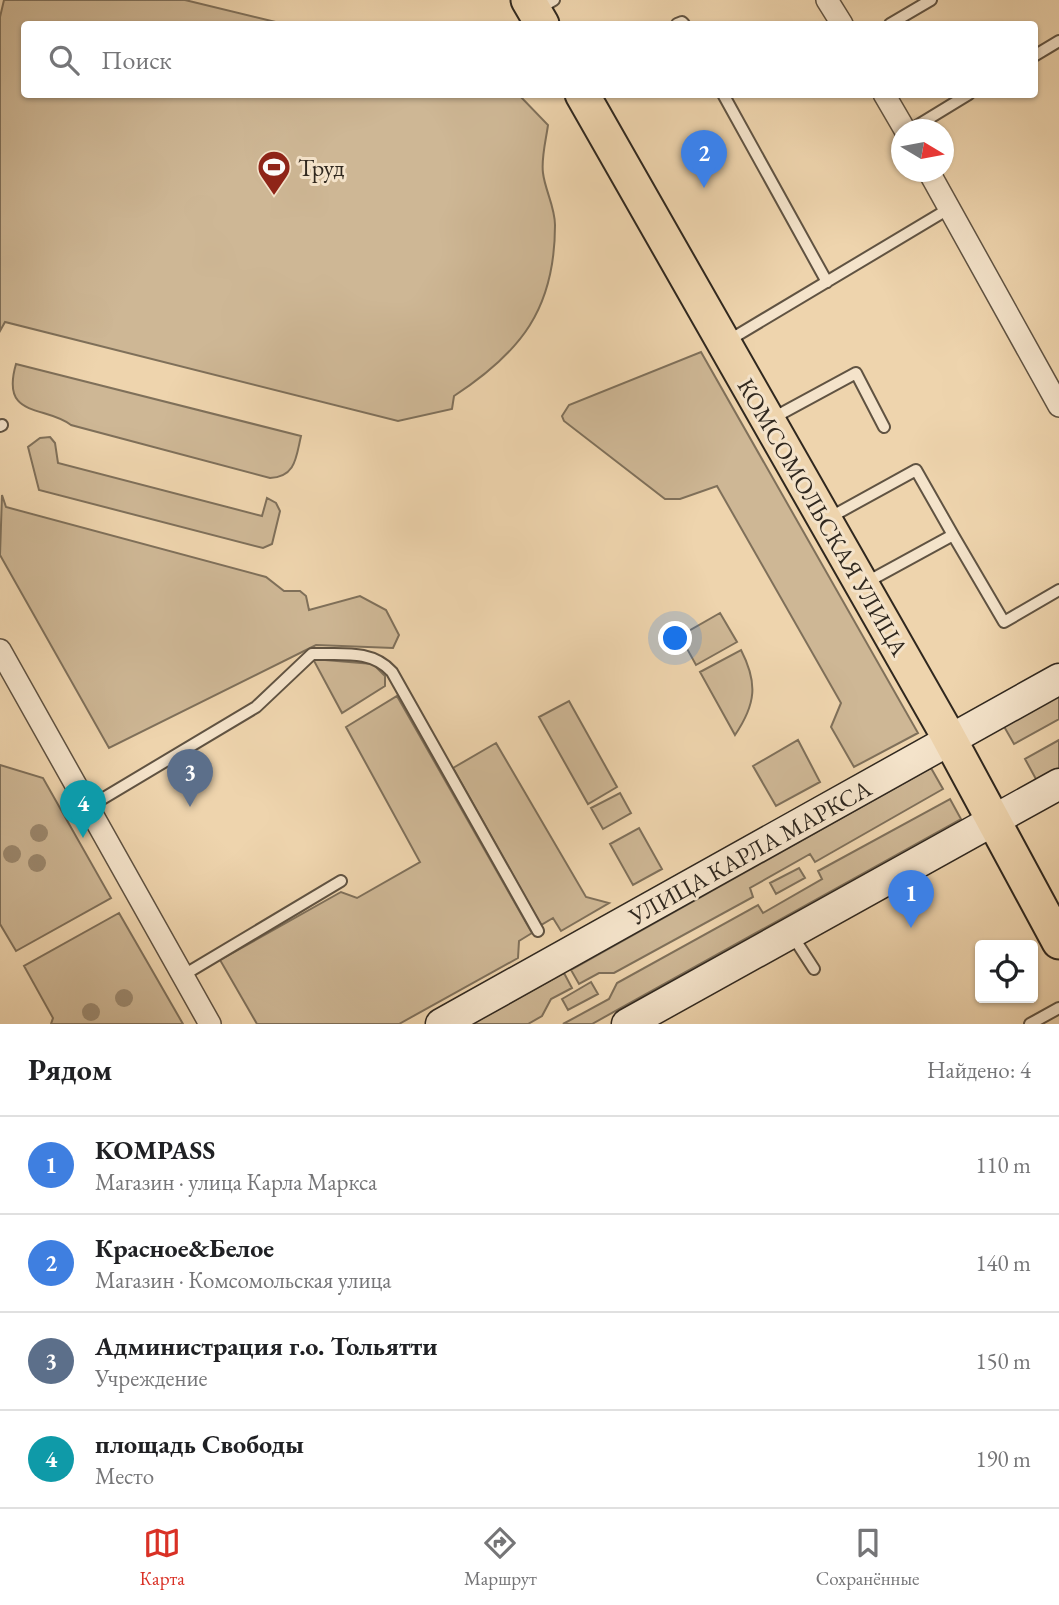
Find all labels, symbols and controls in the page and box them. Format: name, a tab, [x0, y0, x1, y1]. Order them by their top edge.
search box	[21, 21, 1038, 98]
icon: search	[45, 41, 83, 79]
text: Поиск	[101, 43, 172, 77]
north arrow	[891, 119, 954, 182]
pin: 2	[681, 130, 727, 188]
sports icon: Труд	[255, 148, 293, 197]
place label: Труд	[298, 152, 344, 183]
street label: КОМСОМОЛЬСКАЯ УЛИЦА	[731, 373, 916, 662]
your location	[658, 621, 692, 655]
pin: 3	[167, 749, 213, 807]
street label: УЛИЦА КАРЛА МАРКСА	[622, 772, 877, 932]
pin: 4	[60, 780, 106, 838]
pin: 1	[888, 870, 934, 928]
map controls	[975, 940, 1038, 1003]
button: locate	[975, 940, 1038, 1003]
text: Рядом	[28, 1050, 112, 1089]
text: Найдено: 4	[927, 1055, 1031, 1085]
text: KOMPASS	[95, 1133, 215, 1167]
text: 1	[45, 1150, 57, 1180]
text: 110 m	[975, 1150, 1031, 1180]
text: Магазин · улица Карла Маркса	[95, 1167, 377, 1197]
text: Красное&Белое	[95, 1231, 274, 1265]
text: 2	[45, 1248, 57, 1278]
text: 140 m	[975, 1248, 1031, 1278]
text: Магазин · Комсомольская улица	[95, 1265, 392, 1295]
text: Администрация г.о. Тольятти	[95, 1329, 438, 1363]
text: 3	[45, 1346, 57, 1376]
text: 150 m	[975, 1346, 1031, 1376]
text: Учреждение	[95, 1363, 208, 1393]
text: площадь Свободы	[95, 1427, 304, 1461]
text: 4	[45, 1444, 57, 1474]
text: 190 m	[975, 1444, 1031, 1474]
text: Место	[95, 1461, 154, 1491]
tab: Карта	[140, 1524, 185, 1591]
tab: Маршрут	[464, 1524, 537, 1591]
tab: Сохранённые	[816, 1524, 919, 1591]

